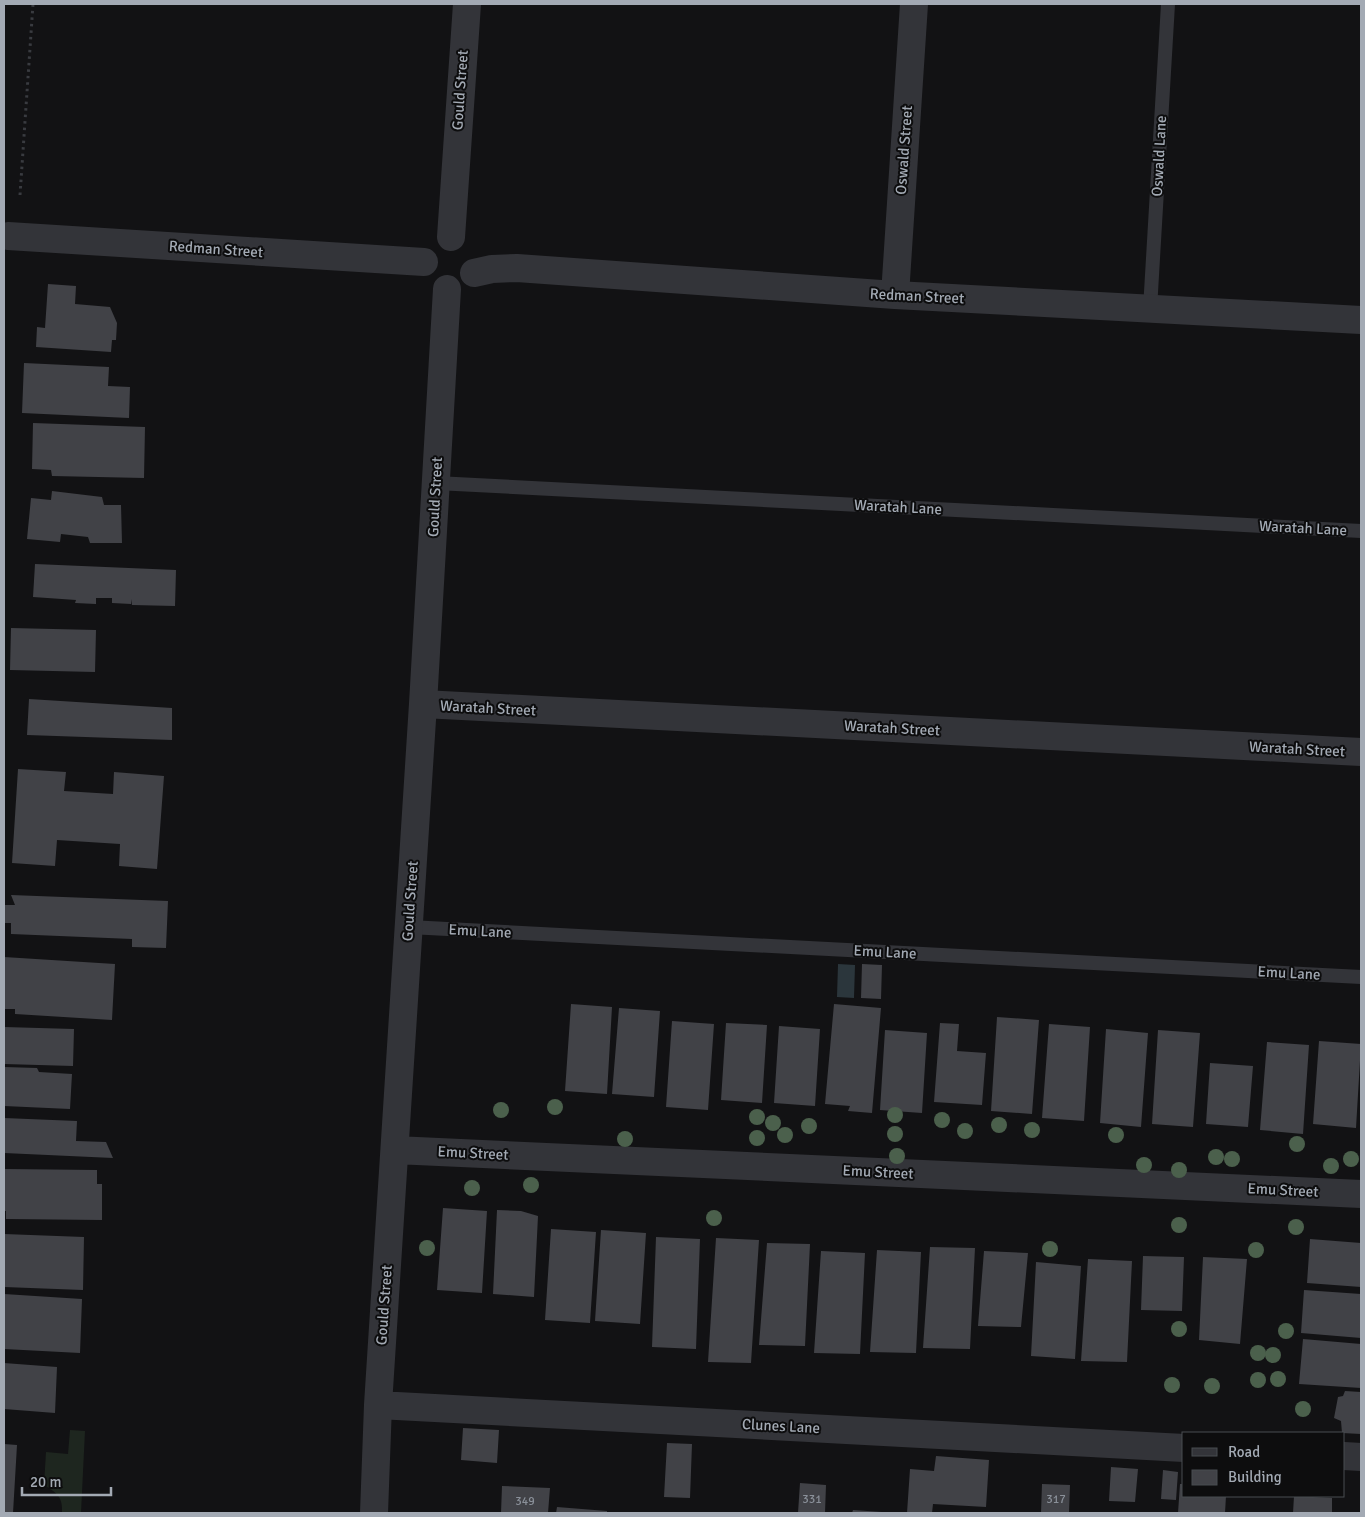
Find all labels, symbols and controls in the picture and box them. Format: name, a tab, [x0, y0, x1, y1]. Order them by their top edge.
street label: Gould Street	[448, 49, 472, 131]
street label: Oswald Street	[892, 105, 916, 195]
street label: Oswald Lane	[1148, 115, 1170, 197]
street label: Redman Street	[168, 237, 264, 261]
street label: Redman Street	[869, 285, 965, 307]
street label: Gould Street	[424, 456, 446, 538]
street label: Waratah Lane	[854, 496, 942, 518]
street label: Waratah Lane	[1259, 517, 1347, 539]
street label: Waratah Street	[440, 696, 536, 720]
street label: Waratah Street	[844, 716, 940, 740]
street label: Waratah Street	[1249, 737, 1345, 761]
street label: Gould Street	[398, 860, 422, 942]
street label: Emu Lane	[448, 920, 512, 942]
street label: Emu Lane	[853, 941, 917, 963]
street label: Emu Lane	[1257, 962, 1321, 984]
street label: Emu Street	[437, 1142, 509, 1164]
street label: Emu Street	[842, 1161, 914, 1183]
street label: Emu Street	[1247, 1179, 1319, 1201]
street label: Gould Street	[372, 1264, 396, 1346]
street label: Clunes Lane	[742, 1415, 820, 1437]
legend	[1182, 1432, 1345, 1497]
text: Road	[1228, 1443, 1260, 1461]
scale bar	[22, 1464, 111, 1496]
text: Building	[1228, 1468, 1282, 1486]
text: 20 m	[30, 1473, 61, 1491]
house number: 331	[802, 1492, 822, 1507]
house number: 317	[1046, 1492, 1066, 1507]
house number: 349	[515, 1494, 535, 1509]

